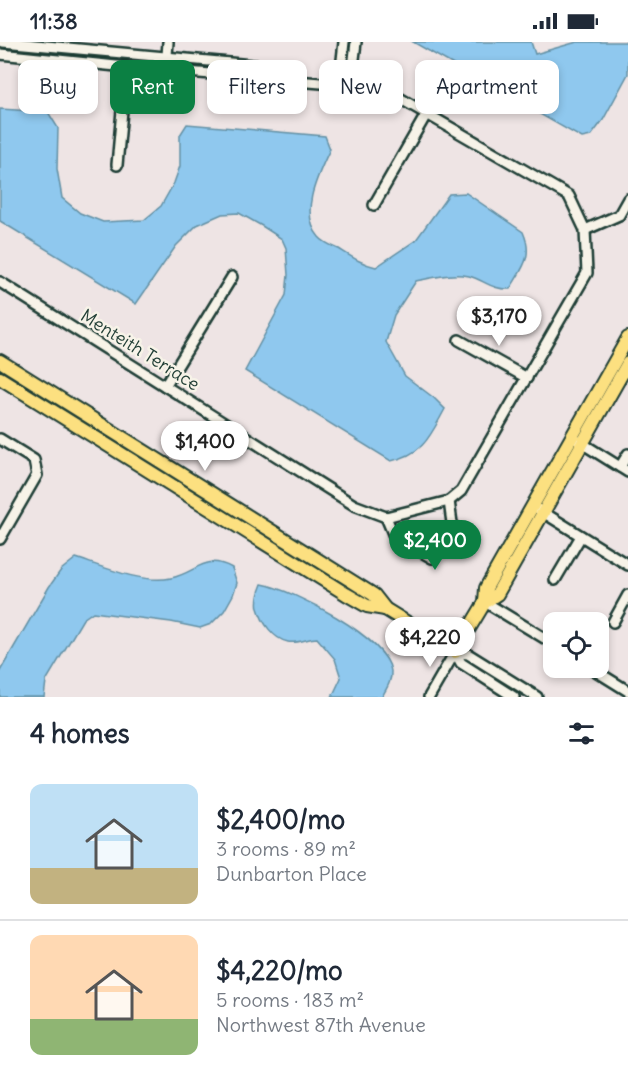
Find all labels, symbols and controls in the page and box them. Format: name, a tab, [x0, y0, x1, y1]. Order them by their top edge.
text: 11:38	[30, 7, 78, 35]
chip: Buy	[18, 60, 98, 114]
chip: Rent	[110, 60, 195, 114]
chip: Filters	[207, 60, 307, 114]
chip: New	[319, 60, 403, 114]
chip: Apartment	[415, 60, 559, 114]
pin: $3,170	[450, 296, 548, 347]
text: $3,170	[471, 303, 527, 328]
street label: Menteith Terrace	[77, 304, 204, 395]
pin: $1,400	[156, 421, 254, 472]
text: $1,400	[175, 428, 235, 453]
pin: $2,400	[386, 520, 484, 571]
text: $2,400	[403, 527, 467, 552]
map controls	[543, 612, 609, 678]
button: locate	[543, 612, 609, 678]
pin: $4,220	[381, 617, 479, 668]
text: $4,220	[399, 624, 461, 649]
text: 4 homes	[30, 717, 129, 750]
icon: filters	[565, 717, 598, 750]
text: $2,400/mo	[216, 803, 345, 836]
icon: home	[78, 808, 150, 880]
text: 3 rooms · 89 m²	[216, 836, 356, 861]
text: Dunbarton Place	[216, 861, 367, 886]
text: $4,220/mo	[216, 954, 343, 987]
icon: home	[78, 959, 150, 1031]
text: 5 rooms · 183 m²	[216, 987, 364, 1012]
text: Northwest 87th Avenue	[216, 1012, 426, 1037]

